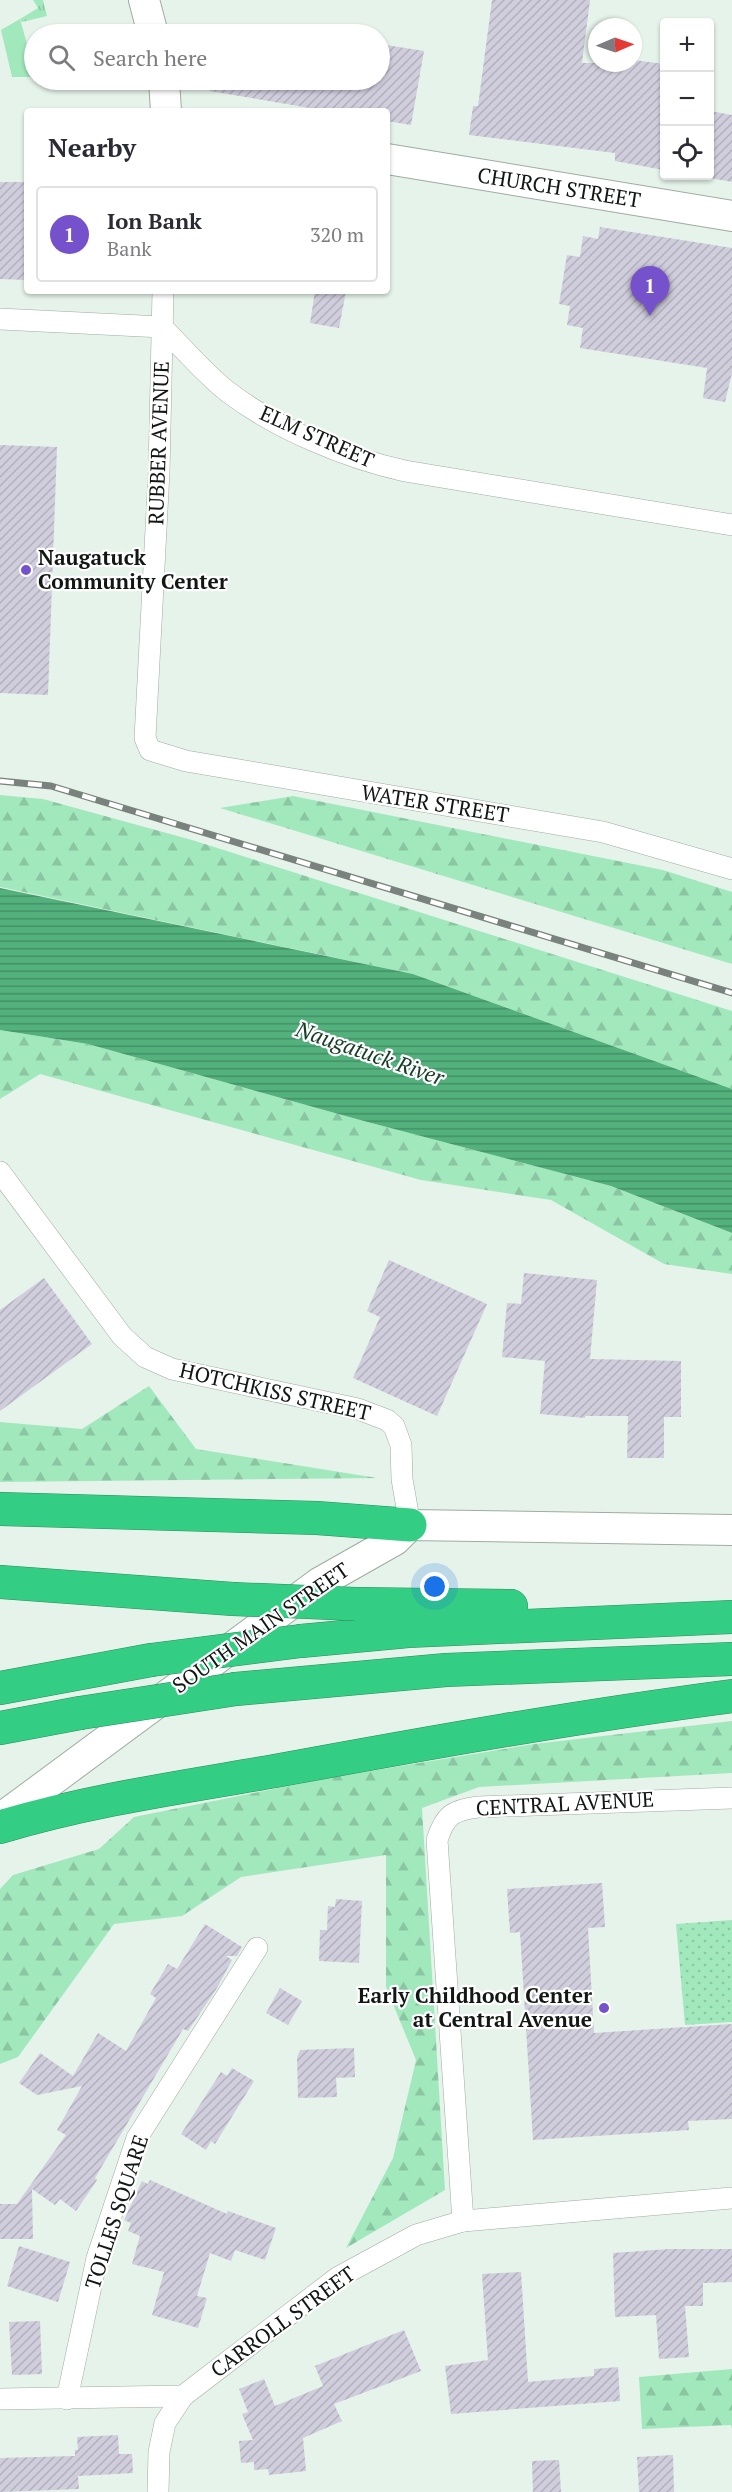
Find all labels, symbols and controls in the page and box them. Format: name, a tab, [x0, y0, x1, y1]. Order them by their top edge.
north arrow	[588, 18, 642, 72]
map controls	[660, 18, 714, 180]
button: +	[660, 18, 714, 72]
search box	[24, 24, 390, 90]
icon: search	[45, 41, 78, 74]
text: Search here	[93, 43, 207, 72]
button: −	[660, 72, 714, 126]
button: locate	[660, 126, 714, 180]
text: Nearby	[48, 130, 136, 164]
street label: CHURCH STREET	[476, 160, 643, 214]
text: Ion Bank	[107, 206, 202, 235]
text: 1	[64, 221, 75, 248]
text: 320 m	[310, 221, 364, 248]
text: Bank	[107, 235, 152, 262]
pin: 1	[630, 266, 670, 316]
street label: RUBBER AVENUE	[141, 360, 175, 525]
street label: ELM STREET	[256, 398, 379, 474]
place label: Naugatuck Community Center	[38, 543, 228, 595]
marker: Naugatuck Community Center	[19, 563, 33, 577]
street label: WATER STREET	[359, 778, 511, 829]
water label: Naugatuck River	[291, 1013, 449, 1092]
street label: HOTCHKISS STREET	[177, 1355, 374, 1427]
street label: SOUTH MAIN STREET	[166, 1556, 354, 1699]
your location	[420, 1572, 449, 1601]
street label: CENTRAL AVENUE	[475, 1784, 655, 1822]
place label: Early Childhood Center at Central Avenue	[358, 1981, 592, 2033]
marker: Early Childhood Center at Central Avenue	[597, 2001, 611, 2015]
street label: TOLLES SQUARE	[78, 2131, 154, 2292]
street label: CARROLL STREET	[205, 2259, 360, 2383]

